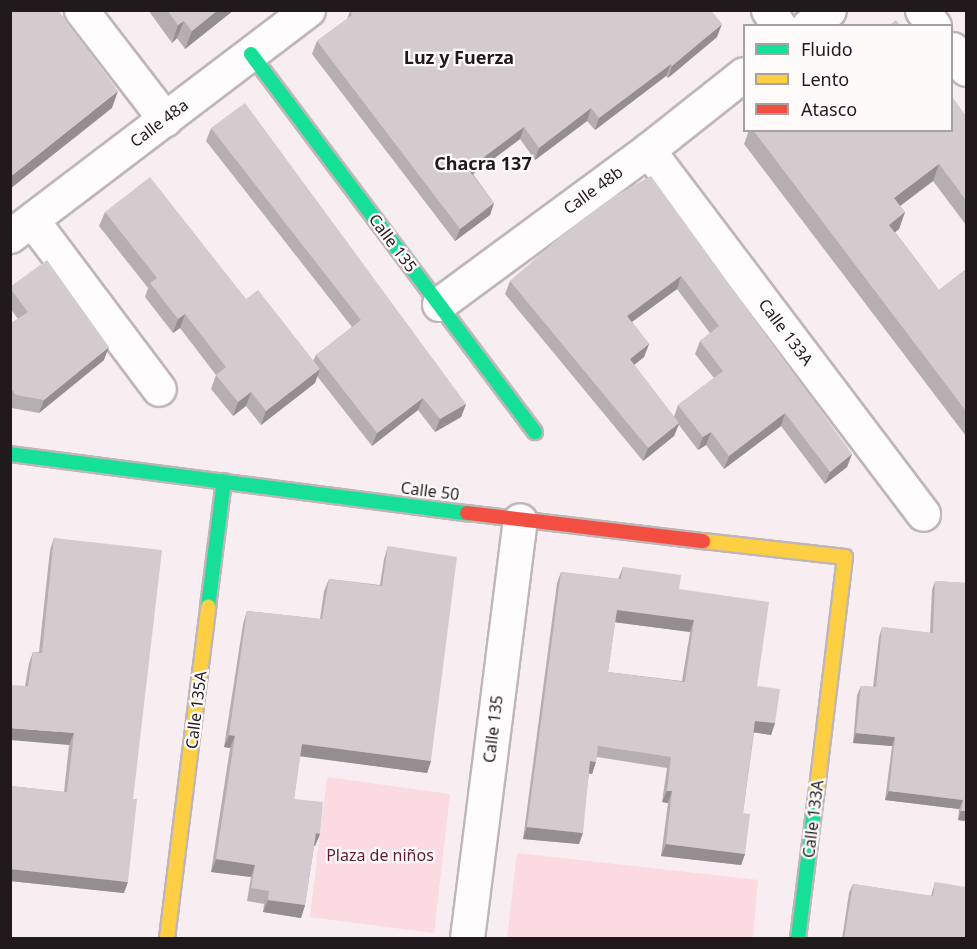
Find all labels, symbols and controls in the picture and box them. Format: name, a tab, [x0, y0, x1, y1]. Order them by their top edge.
legend	[743, 24, 953, 132]
text: Fluido	[801, 37, 853, 61]
district label: Luz y Fuerza	[404, 46, 514, 68]
text: Lento	[801, 67, 849, 91]
street label: Calle 48a	[126, 95, 192, 151]
text: Atasco	[801, 97, 857, 121]
district label: Chacra 137	[434, 152, 532, 174]
street label: Calle 48b	[560, 162, 626, 218]
street label: Calle 135	[365, 210, 421, 276]
street label: Calle 133A	[755, 295, 817, 369]
street label: Calle 50	[400, 478, 460, 504]
street label: Calle 135A	[182, 670, 210, 750]
street label: Calle 135	[479, 694, 507, 764]
street label: Calle 133A	[799, 779, 827, 859]
park label: Plaza de niños	[326, 845, 434, 865]

